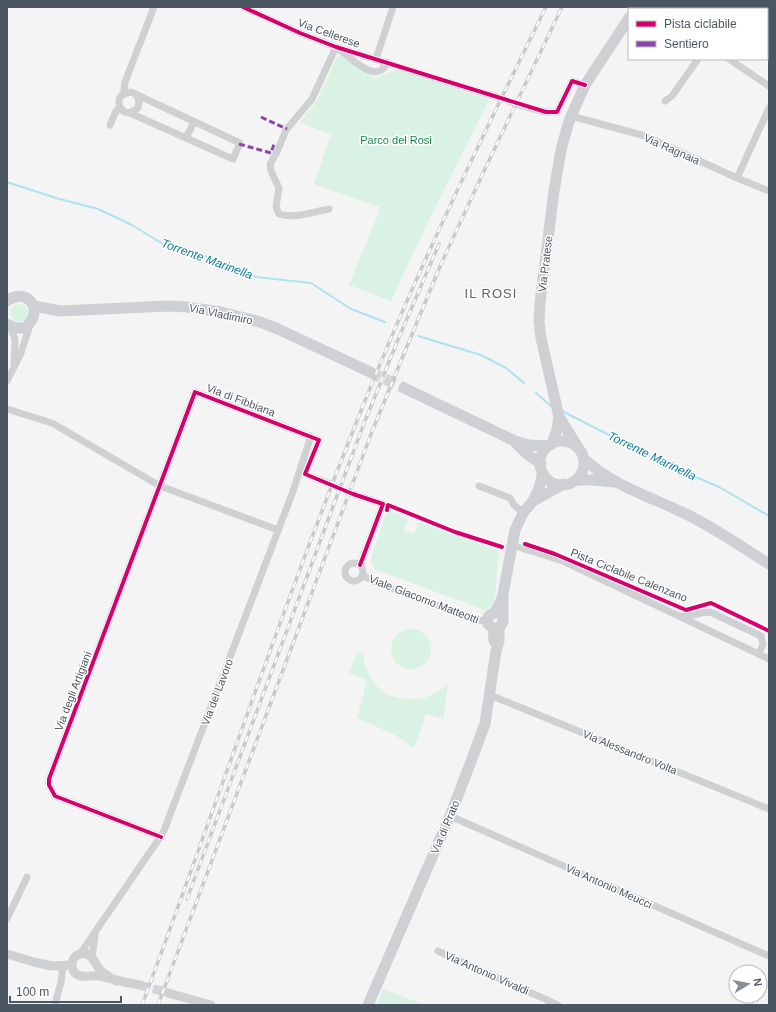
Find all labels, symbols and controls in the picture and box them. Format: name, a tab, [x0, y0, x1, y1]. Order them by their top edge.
legend	[628, 8, 768, 60]
street label: Via Cellerese	[296, 16, 362, 50]
text: Pista ciclabile	[664, 17, 737, 31]
text: Sentiero	[664, 37, 709, 51]
street label: Via Ragnaia	[642, 131, 703, 167]
park label: Parco del Rosi	[360, 134, 432, 146]
street label: Via Pratese	[536, 235, 554, 293]
water label: Torrente Marinella	[159, 236, 255, 282]
district label: IL ROSI	[465, 286, 517, 301]
street label: Via Vladimiro	[188, 301, 254, 327]
street label: Via di Fibbiana	[205, 381, 278, 419]
water label: Torrente Marinella	[606, 429, 699, 484]
street label: Pista Ciclabile Calenzano	[569, 546, 689, 604]
street label: Viale Giacomo Matteotti	[367, 573, 481, 625]
street label: Via degli Artigiani	[52, 650, 94, 732]
street label: Via del Lavoro	[199, 657, 235, 727]
street label: Via Alessandro Volta	[581, 728, 680, 777]
street label: Via di Prato	[428, 799, 462, 855]
street label: Via Antonio Meucci	[564, 862, 654, 910]
street label: Via Antonio Vivaldi	[443, 949, 531, 997]
north arrow	[728, 964, 768, 1004]
text: N	[751, 977, 764, 987]
scale bar	[10, 978, 121, 1004]
text: 100 m	[16, 985, 49, 999]

